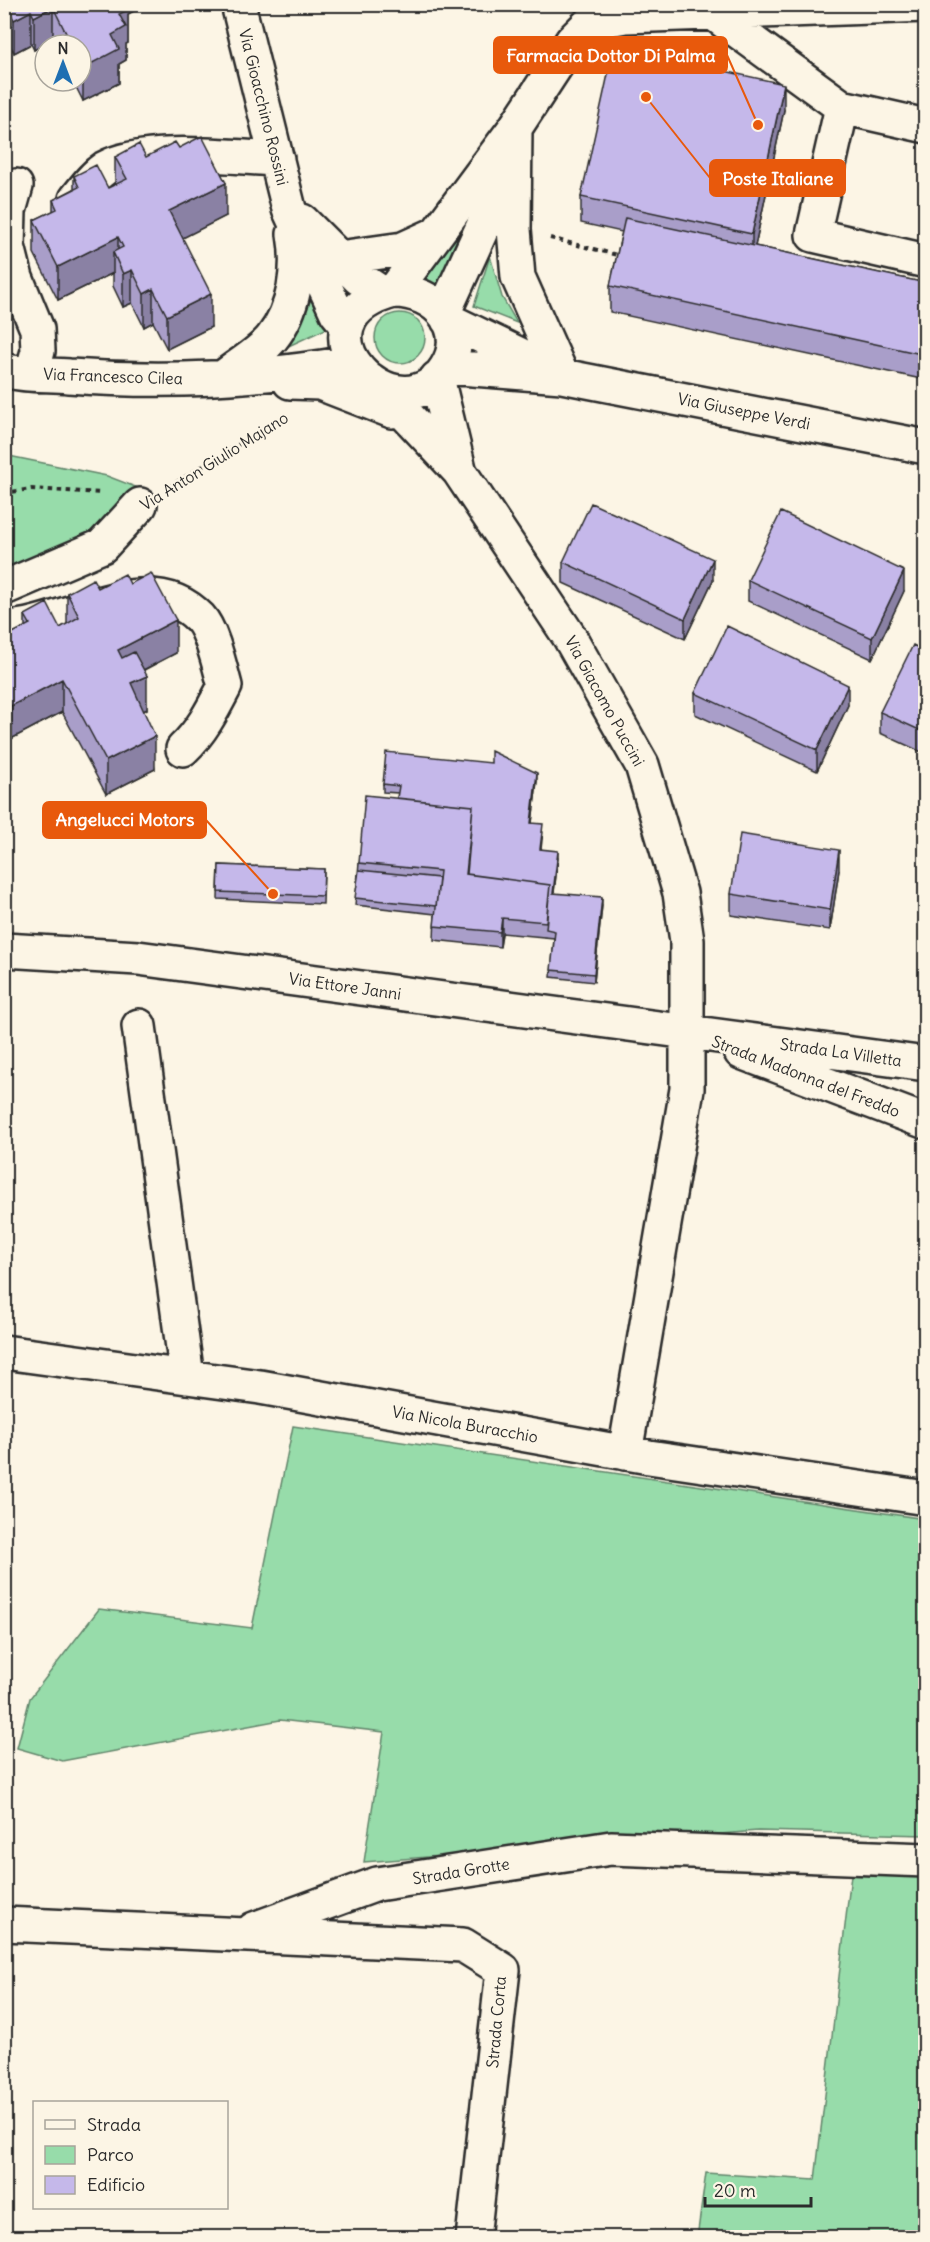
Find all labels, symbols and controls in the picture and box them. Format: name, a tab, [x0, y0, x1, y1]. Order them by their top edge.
street label: Via Gioacchino Rossini	[235, 27, 293, 187]
north arrow	[33, 33, 93, 93]
callout: Farmacia Dottor Di Palma	[494, 37, 727, 73]
text: N	[57, 38, 69, 58]
text: Farmacia Dottor Di Palma	[506, 44, 716, 67]
callout: Poste Italiane	[710, 160, 845, 196]
text: Poste Italiane	[723, 167, 834, 190]
street label: Via Francesco Cilea	[43, 364, 183, 388]
street label: Via Giuseppe Verdi	[676, 388, 812, 434]
street label: Via Anton Giulio Majano	[136, 407, 292, 515]
street label: Via Giacomo Puccini	[561, 632, 649, 770]
callout: Angelucci Motors	[43, 802, 206, 838]
text: Angelucci Motors	[56, 808, 194, 831]
street label: Via Ettore Janni	[287, 968, 403, 1004]
street label: Strada Madonna del Freddo	[709, 1031, 903, 1121]
street label: Strada La Villetta	[779, 1034, 903, 1070]
street label: Via Nicola Buracchio	[390, 1401, 540, 1447]
street label: Strada Grotte	[411, 1853, 511, 1889]
street label: Strada Corta	[482, 1975, 510, 2069]
legend	[33, 2101, 228, 2209]
text: Strada	[87, 2113, 141, 2136]
text: Parco	[87, 2143, 134, 2166]
scale bar	[705, 2170, 812, 2208]
text: Edificio	[87, 2173, 145, 2196]
text: 20 m	[714, 2179, 756, 2202]

